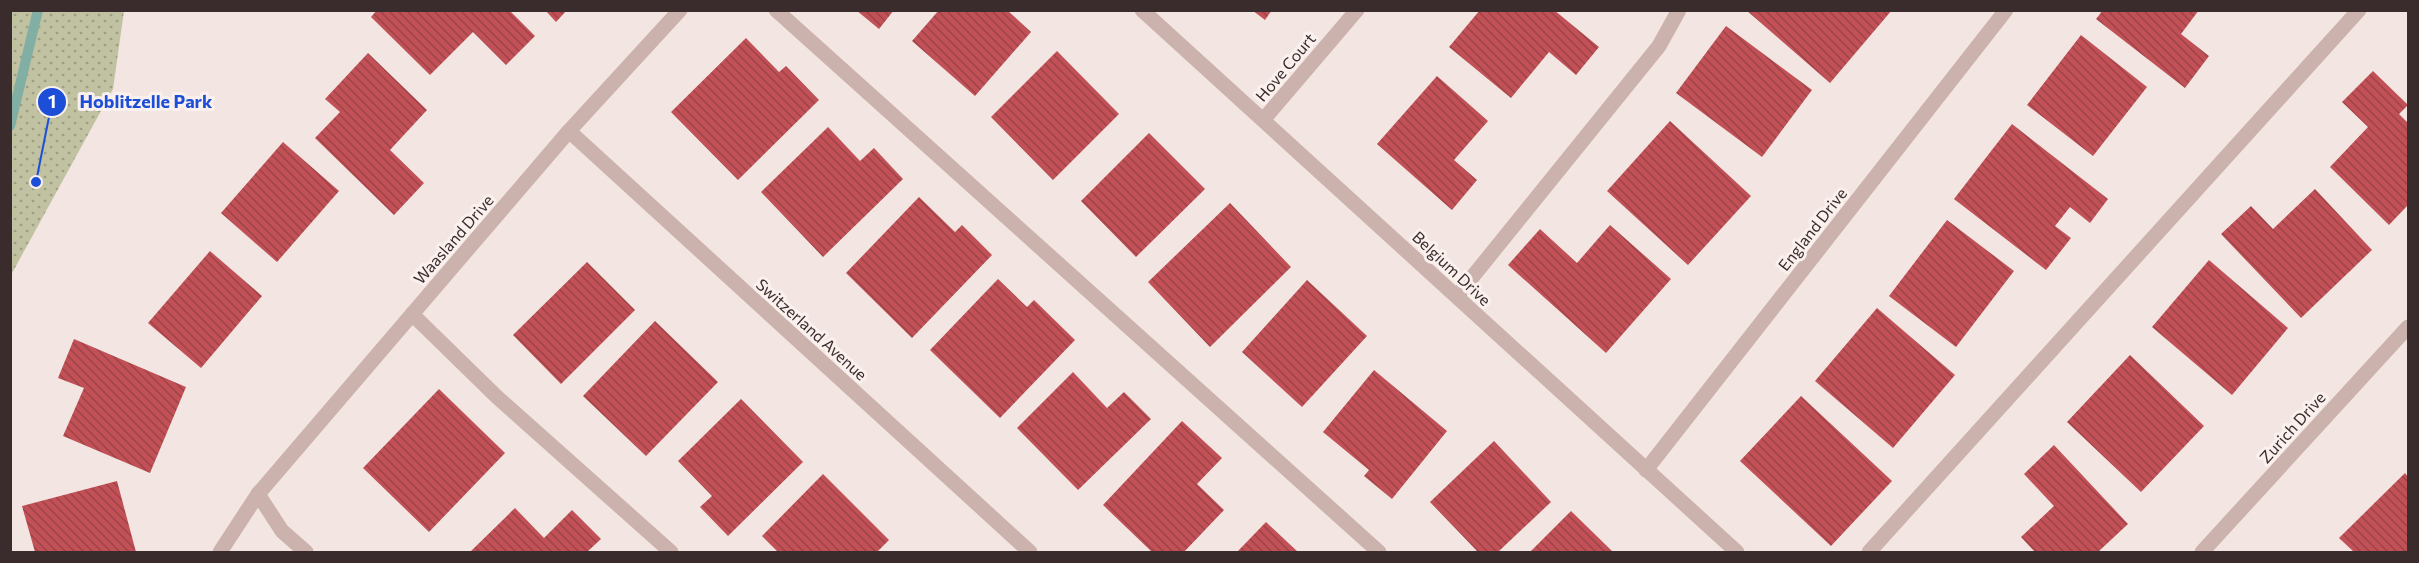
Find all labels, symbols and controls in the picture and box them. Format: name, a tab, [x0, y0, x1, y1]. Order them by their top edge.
street label: Hove Court	[1251, 29, 1319, 105]
callout: Hoblitzelle Park	[37, 84, 224, 120]
text: 1	[48, 90, 56, 112]
text: Hoblitzelle Park	[80, 90, 213, 112]
street label: England Drive	[1774, 184, 1850, 274]
street label: Waasland Drive	[409, 190, 497, 288]
street label: Belgium Drive	[1409, 227, 1495, 309]
street label: Switzerland Avenue	[753, 274, 871, 384]
street label: Zurich Drive	[2255, 388, 2329, 466]

